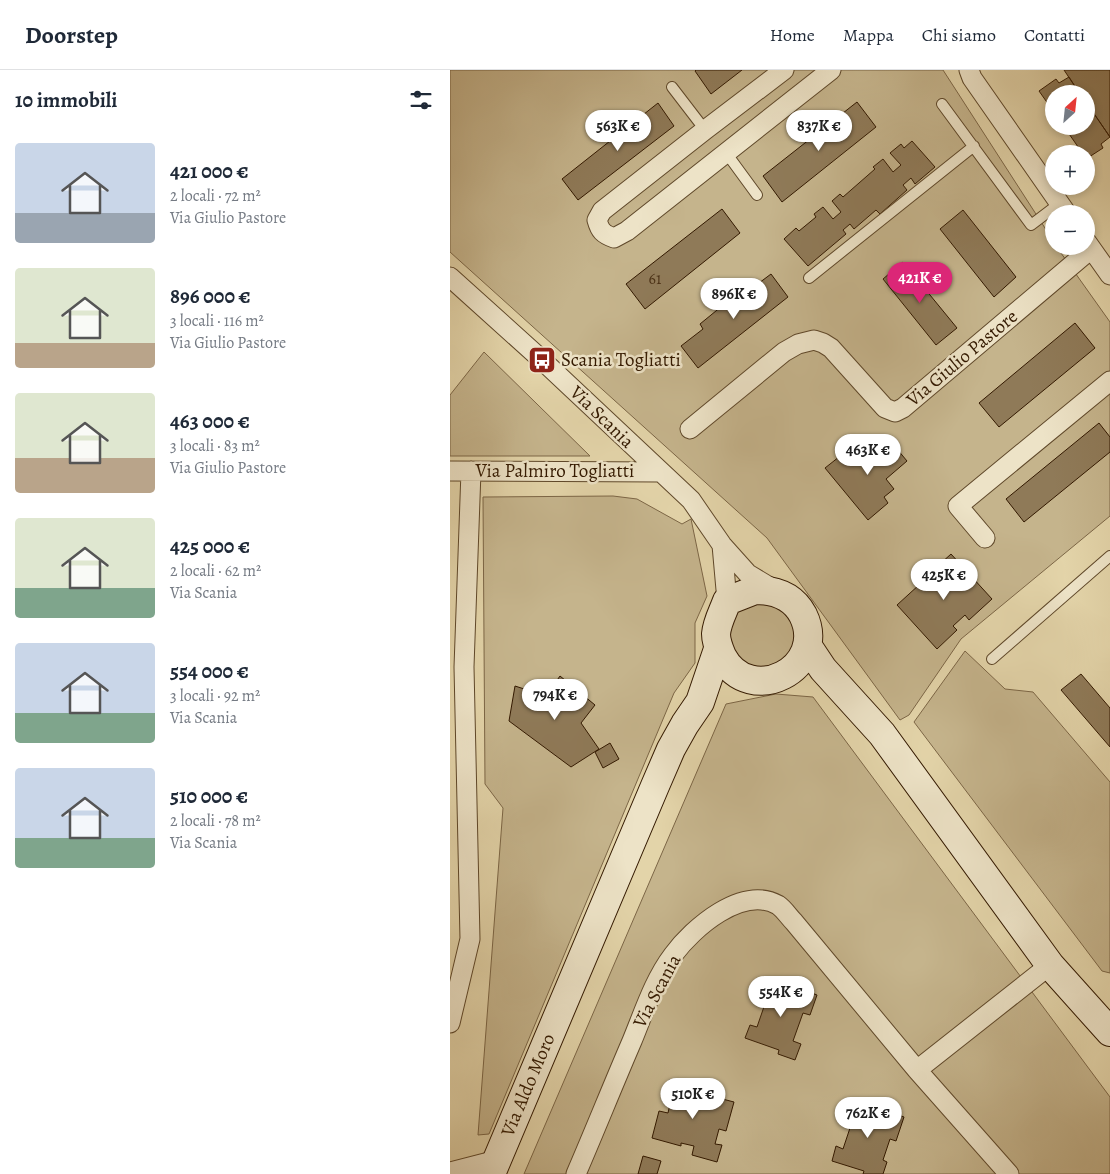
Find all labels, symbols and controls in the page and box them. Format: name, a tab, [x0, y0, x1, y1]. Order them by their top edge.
text: Doorstep	[25, 19, 118, 51]
text: Home	[770, 23, 815, 47]
text: Mappa	[843, 23, 894, 47]
text: Chi siamo	[922, 23, 996, 47]
text: Contatti	[1024, 23, 1085, 47]
north arrow	[1045, 85, 1095, 135]
map controls	[1045, 85, 1095, 255]
text: 10 immobili	[15, 86, 117, 114]
icon: filters	[407, 86, 435, 114]
pin: 563K €	[577, 109, 659, 152]
pin: 837K €	[778, 109, 860, 152]
text: 563K €	[596, 115, 640, 137]
text: 837K €	[797, 115, 841, 137]
button: +	[1045, 145, 1095, 195]
text: 421 000 €	[170, 157, 249, 185]
icon: home	[55, 163, 115, 223]
text: 2 locali · 72 m²	[170, 185, 261, 207]
button: −	[1045, 205, 1095, 255]
text: Via Giulio Pastore	[170, 207, 286, 229]
pin: 421K €	[879, 262, 961, 304]
text: 421K €	[898, 267, 942, 289]
house number: 61	[649, 268, 662, 290]
pin: 896K €	[693, 278, 775, 320]
text: 896 000 €	[170, 282, 251, 310]
text: 896K €	[711, 283, 757, 305]
icon: home	[55, 288, 115, 348]
street label: Via Giulio Pastore	[900, 304, 1023, 413]
text: 3 locali · 116 m²	[170, 310, 264, 332]
text: Via Giulio Pastore	[170, 332, 286, 354]
bus stop icon: Scania Togliatti	[527, 345, 557, 375]
place label: Scania Togliatti	[561, 347, 681, 373]
street label: Via Scania	[564, 379, 640, 454]
text: 463 000 €	[170, 407, 250, 435]
icon: home	[55, 413, 115, 473]
pin: 463K €	[827, 434, 909, 476]
text: 3 locali · 83 m²	[170, 435, 260, 457]
text: 463K €	[846, 439, 890, 461]
text: Via Giulio Pastore	[170, 457, 286, 479]
street label: Via Palmiro Togliatti	[475, 458, 634, 484]
text: 425 000 €	[170, 532, 250, 560]
icon: home	[55, 538, 115, 598]
pin: 425K €	[903, 558, 985, 601]
text: 2 locali · 62 m²	[170, 560, 261, 582]
text: 425K €	[922, 564, 966, 586]
text: Via Scania	[170, 582, 237, 604]
text: 554 000 €	[170, 657, 249, 685]
icon: home	[55, 663, 115, 723]
pin: 794K €	[514, 678, 596, 721]
text: 794K €	[533, 684, 577, 706]
text: 3 locali · 92 m²	[170, 685, 260, 707]
text: Via Scania	[170, 707, 237, 729]
text: 510 000 €	[170, 782, 248, 810]
icon: home	[55, 788, 115, 848]
text: 2 locali · 78 m²	[170, 810, 261, 832]
text: Via Scania	[170, 832, 237, 854]
street label: Via Scania	[626, 950, 687, 1033]
pin: 554K €	[740, 976, 822, 1018]
text: 554K €	[759, 981, 803, 1003]
street label: Via Aldo Moro	[494, 1030, 561, 1141]
pin: 510K €	[652, 1078, 734, 1120]
text: 510K €	[671, 1083, 715, 1105]
pin: 762K €	[827, 1096, 909, 1139]
text: 762K €	[846, 1102, 890, 1124]

